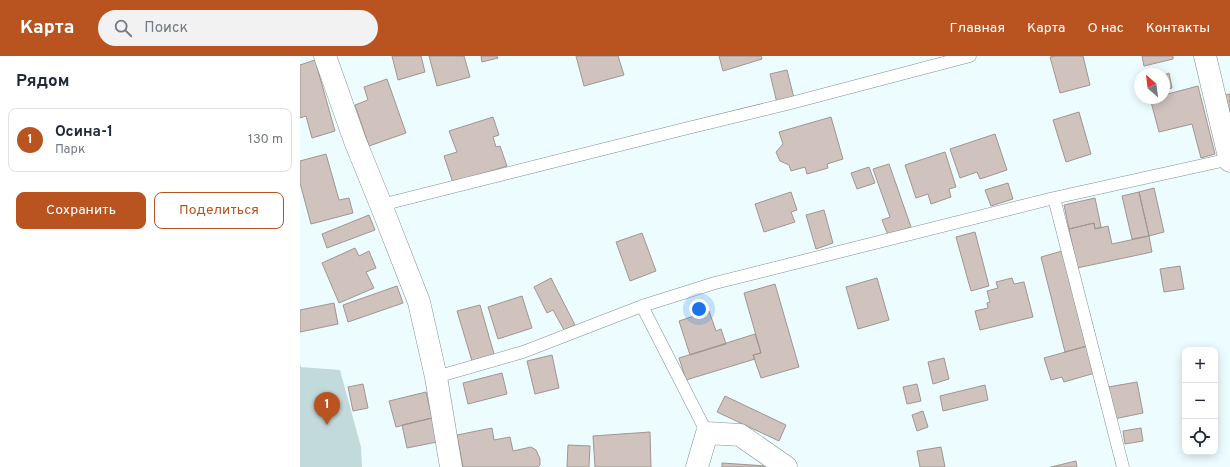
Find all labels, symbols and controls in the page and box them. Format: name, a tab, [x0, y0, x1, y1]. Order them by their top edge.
search box	[98, 10, 378, 46]
text: Карта	[20, 16, 74, 40]
icon: search	[112, 17, 134, 39]
text: Поиск	[144, 19, 188, 38]
text: Главная	[950, 20, 1005, 37]
text: Карта	[1027, 20, 1065, 37]
text: О нас	[1087, 20, 1124, 37]
text: Контакты	[1146, 20, 1210, 37]
north arrow	[1134, 68, 1170, 104]
text: Рядом	[16, 71, 69, 93]
text: Осина-1	[55, 123, 113, 142]
text: 1	[27, 132, 33, 148]
text: 130 m	[248, 132, 283, 148]
text: Парк	[55, 142, 85, 158]
button: Сохранить	[16, 192, 146, 229]
button: Поделиться	[154, 192, 284, 229]
your location	[689, 299, 709, 319]
map controls	[1182, 347, 1218, 455]
button: +	[1182, 347, 1218, 383]
button: −	[1182, 383, 1218, 419]
pin: 1	[314, 392, 340, 425]
button: locate	[1182, 419, 1218, 455]

